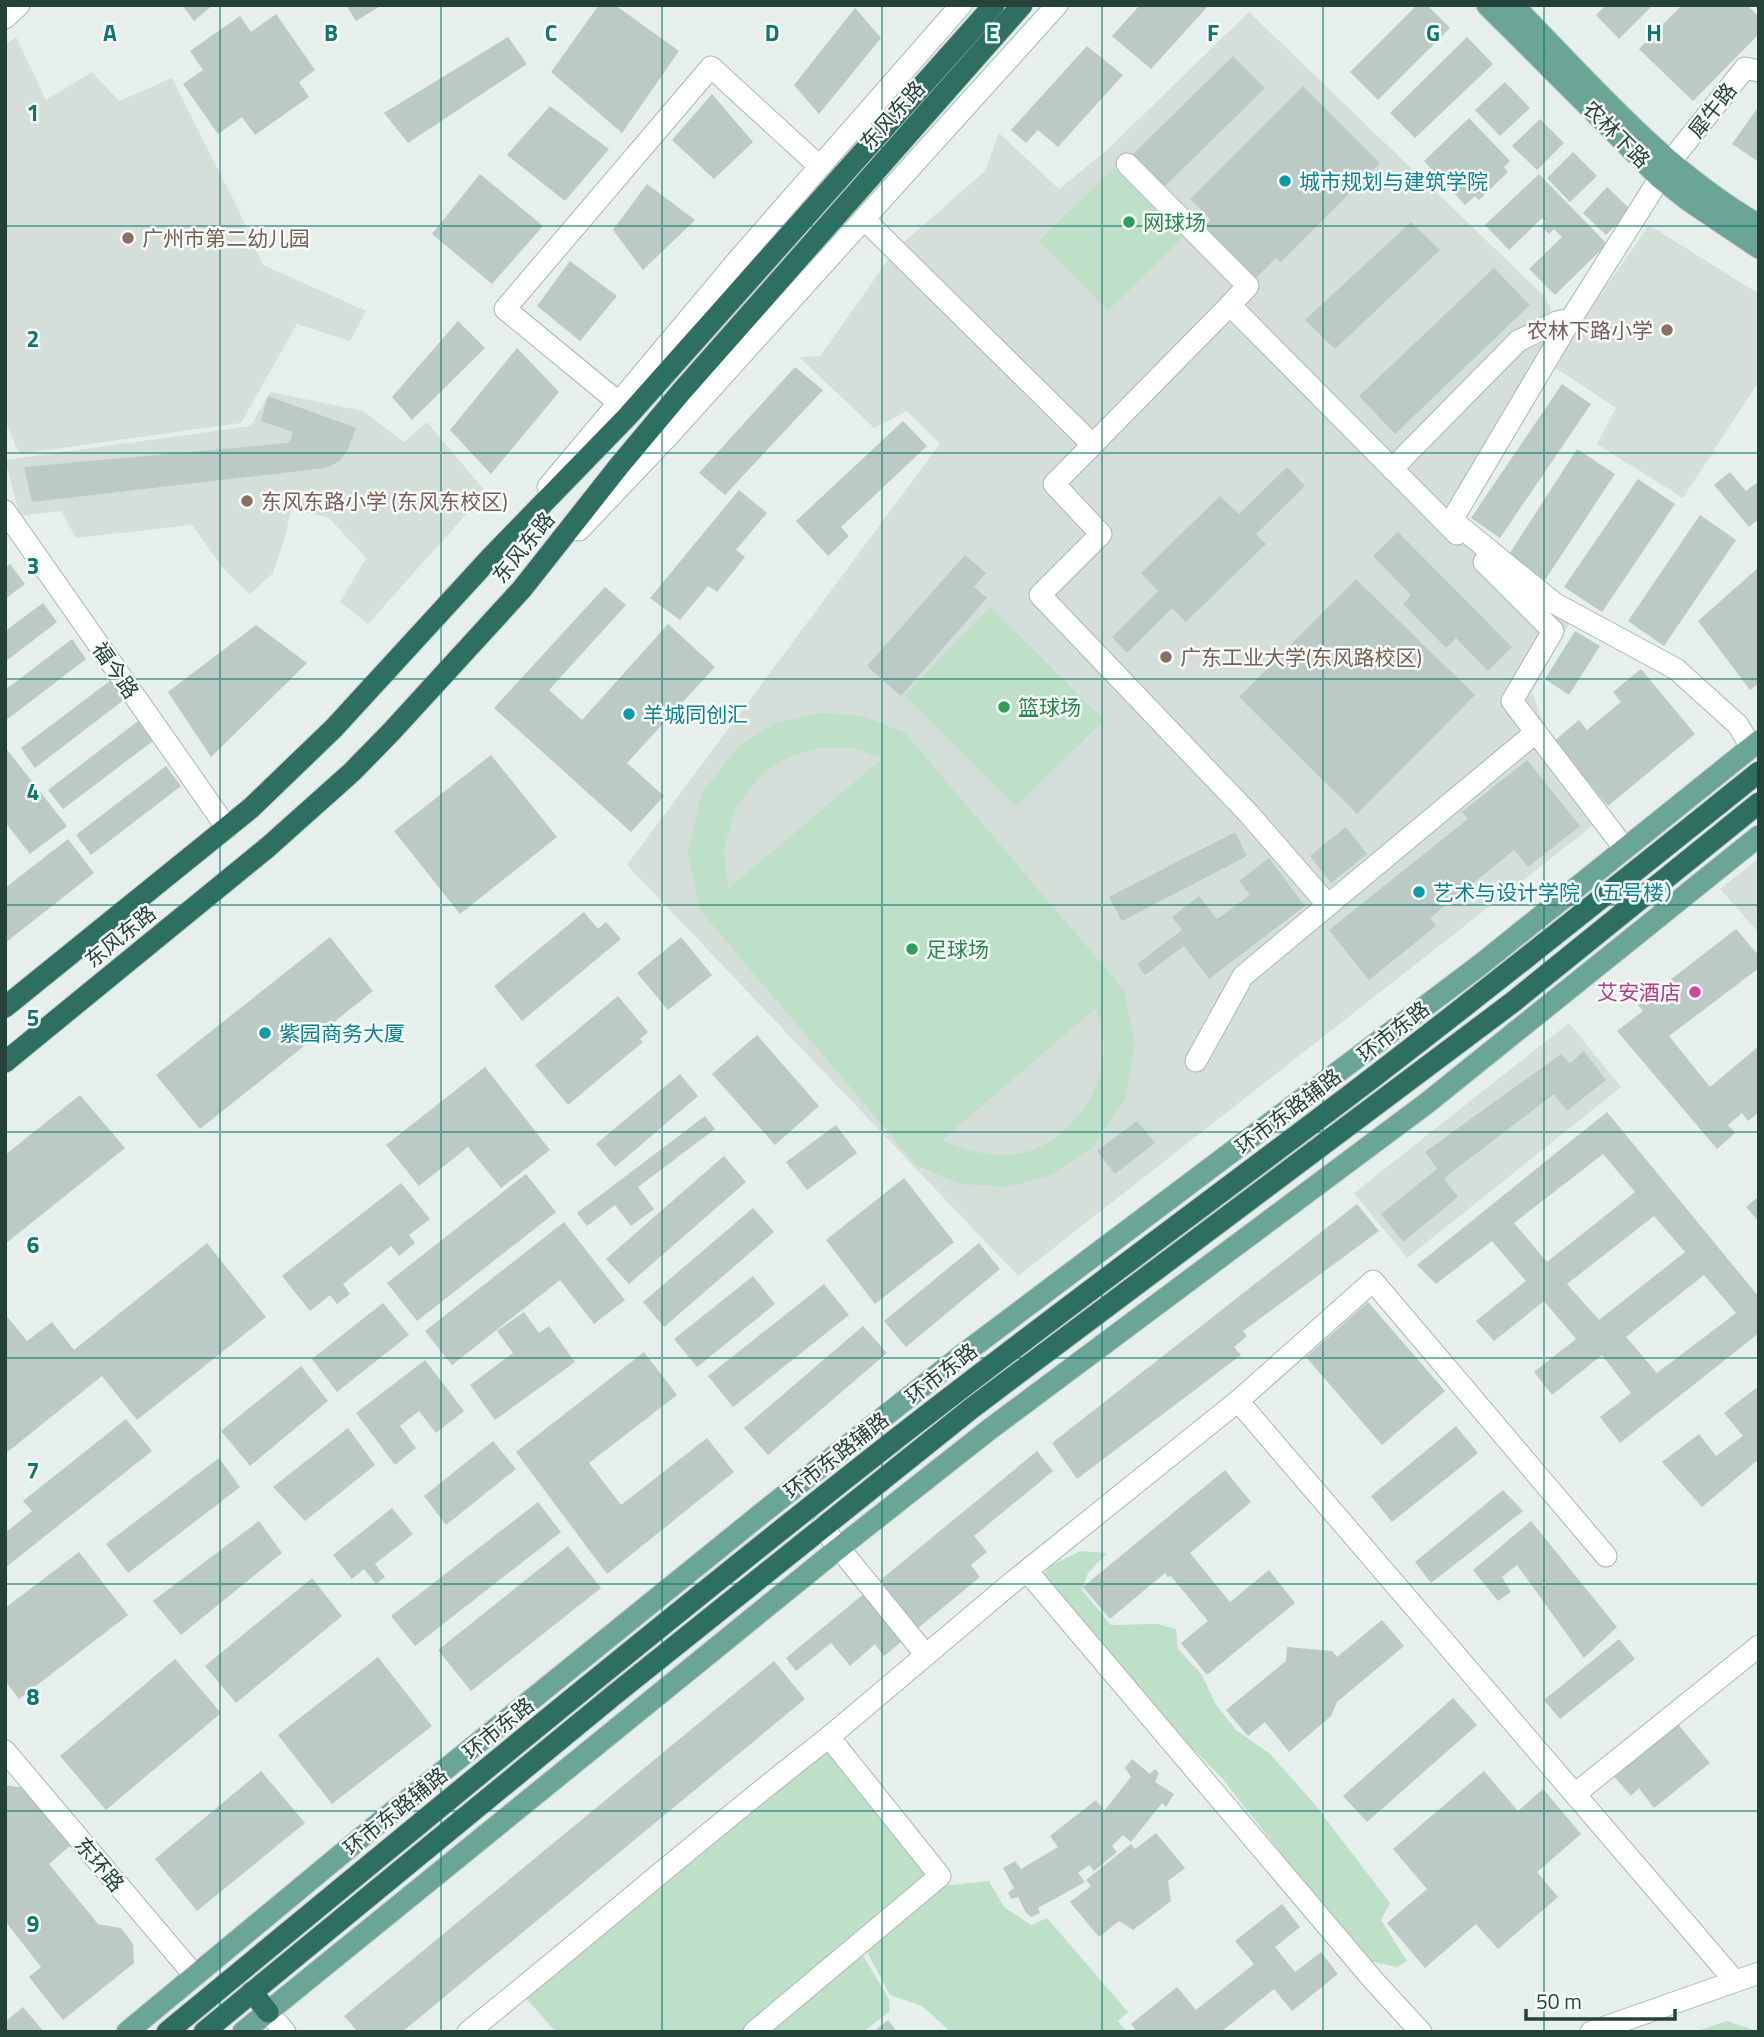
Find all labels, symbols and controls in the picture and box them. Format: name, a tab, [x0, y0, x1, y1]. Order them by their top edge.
text: A	[103, 15, 117, 50]
text: B	[324, 15, 338, 50]
text: C	[545, 15, 557, 50]
text: D	[765, 15, 779, 50]
text: E	[986, 15, 998, 50]
text: F	[1207, 15, 1219, 50]
text: G	[1426, 15, 1440, 50]
text: H	[1646, 15, 1662, 50]
street label: 东风东路	[852, 73, 932, 157]
street label: 犀牛路	[1680, 75, 1744, 145]
street label: 农林下路	[1576, 93, 1658, 175]
text: 1	[27, 95, 39, 130]
place label: 城市规划与建筑学院	[1299, 165, 1488, 197]
marker: 城市规划与建筑学院	[1277, 173, 1293, 189]
place label: 网球场	[1143, 206, 1206, 238]
marker: 网球场	[1121, 214, 1137, 230]
place label: 广州市第二幼儿园	[142, 222, 310, 254]
marker: 广州市第二幼儿园	[120, 230, 136, 246]
place label: 农林下路小学	[1527, 314, 1653, 346]
text: 2	[27, 321, 39, 356]
marker: 农林下路小学	[1659, 322, 1675, 338]
place label: 东风东路小学 (东风东校区)	[261, 485, 508, 517]
marker: 东风东路小学 (东风东校区)	[239, 493, 255, 509]
street label: 东风东路	[484, 504, 562, 590]
text: 3	[27, 548, 39, 583]
street label: 福今路	[85, 635, 147, 705]
place label: 广东工业大学(东风路校区)	[1180, 641, 1422, 673]
marker: 广东工业大学(东风路校区)	[1158, 649, 1174, 665]
place label: 篮球场	[1018, 691, 1081, 723]
place label: 羊城同创汇	[643, 698, 748, 730]
marker: 篮球场	[996, 699, 1012, 715]
marker: 羊城同创汇	[621, 706, 637, 722]
text: 4	[27, 774, 39, 809]
place label: 艺术与设计学院（五号楼）	[1433, 876, 1685, 908]
marker: 艺术与设计学院（五号楼）	[1411, 884, 1427, 900]
street label: 东风东路	[77, 897, 163, 975]
place label: 足球场	[926, 933, 989, 965]
marker: 足球场	[904, 941, 920, 957]
place label: 艾安酒店	[1597, 976, 1681, 1008]
marker: 艾安酒店	[1687, 984, 1703, 1000]
street label: 环市东路	[1350, 993, 1436, 1069]
text: 5	[27, 1000, 39, 1035]
place label: 紫园商务大厦	[279, 1017, 405, 1049]
marker: 紫园商务大厦	[257, 1025, 273, 1041]
street label: 环市东路辅路	[1228, 1060, 1348, 1162]
text: 6	[27, 1227, 40, 1262]
street label: 环市东路	[898, 1335, 984, 1411]
street label: 环市东路辅路	[777, 1404, 895, 1506]
text: 7	[27, 1453, 39, 1488]
text: 8	[27, 1679, 40, 1714]
street label: 环市东路	[455, 1689, 541, 1767]
street label: 环市东路辅路	[336, 1759, 454, 1863]
street label: 东环路	[67, 1830, 133, 1898]
text: 9	[27, 1906, 40, 1941]
scale bar	[1526, 1978, 1675, 2022]
text: 50 m	[1536, 1985, 1582, 2017]

